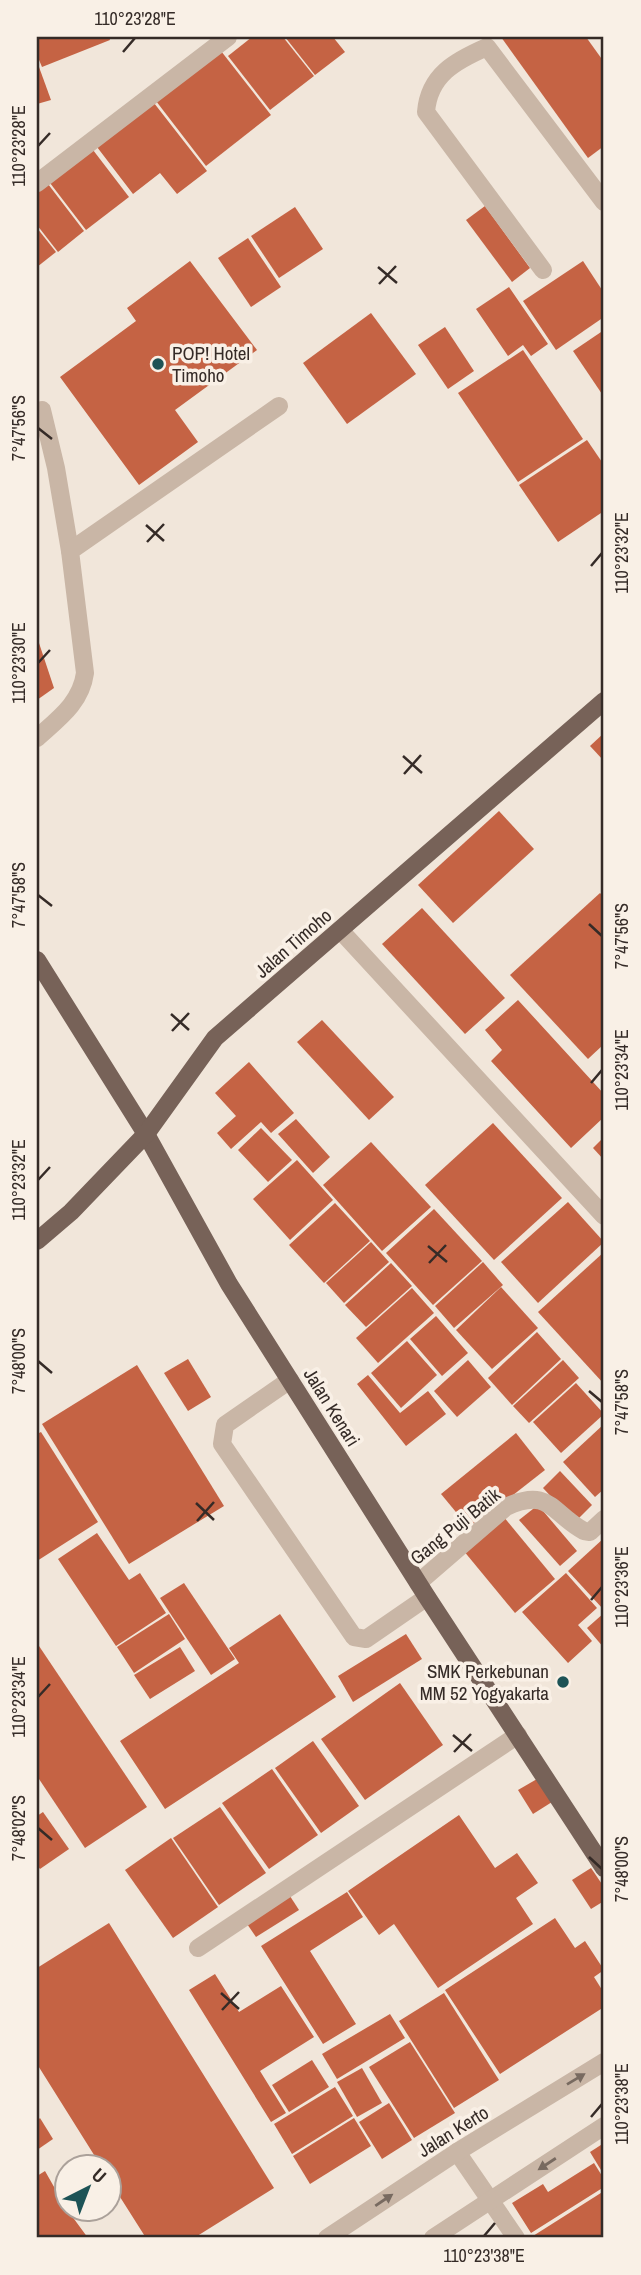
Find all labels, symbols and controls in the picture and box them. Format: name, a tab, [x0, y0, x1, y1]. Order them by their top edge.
text: 110°23'28"E	[94, 6, 176, 31]
text: 110°23'28"E	[6, 105, 31, 187]
place label: POP! Hotel Timoho	[172, 340, 250, 388]
marker: POP! Hotel Timoho	[150, 356, 166, 372]
text: 7°47'56"S	[6, 395, 31, 461]
text: 110°23'32"E	[609, 512, 634, 594]
text: 110°23'30"E	[6, 622, 31, 704]
text: 7°47'58"S	[6, 862, 31, 928]
street label: Jalan Timoho	[249, 902, 337, 984]
text: 7°47'56"S	[609, 903, 634, 969]
text: 110°23'34"E	[609, 1029, 634, 1111]
text: 110°23'32"E	[6, 1139, 31, 1221]
text: 7°48'00"S	[6, 1328, 31, 1394]
street label: Jalan Kenari	[298, 1363, 366, 1451]
text: 7°47'58"S	[609, 1369, 634, 1435]
street label: Gang Puji Batik	[404, 1481, 506, 1570]
text: 110°23'36"E	[609, 1546, 634, 1628]
text: 110°23'34"E	[6, 1656, 31, 1738]
place label: SMK Perkebunan MM 52 Yogyakarta	[420, 1658, 549, 1706]
marker: SMK Perkebunan MM 52 Yogyakarta	[555, 1674, 571, 1690]
text: 7°48'02"S	[6, 1795, 31, 1861]
text: 7°48'00"S	[609, 1836, 634, 1902]
text: 110°23'38"E	[609, 2063, 634, 2145]
one-way arrow	[567, 2073, 586, 2086]
street label: Jalan Kerto	[413, 2099, 493, 2163]
north arrow	[52, 2152, 122, 2222]
one-way arrow	[538, 2157, 556, 2171]
text: U	[86, 2162, 112, 2189]
one-way arrow	[374, 2194, 394, 2207]
text: 110°23'38"E	[443, 2243, 525, 2268]

